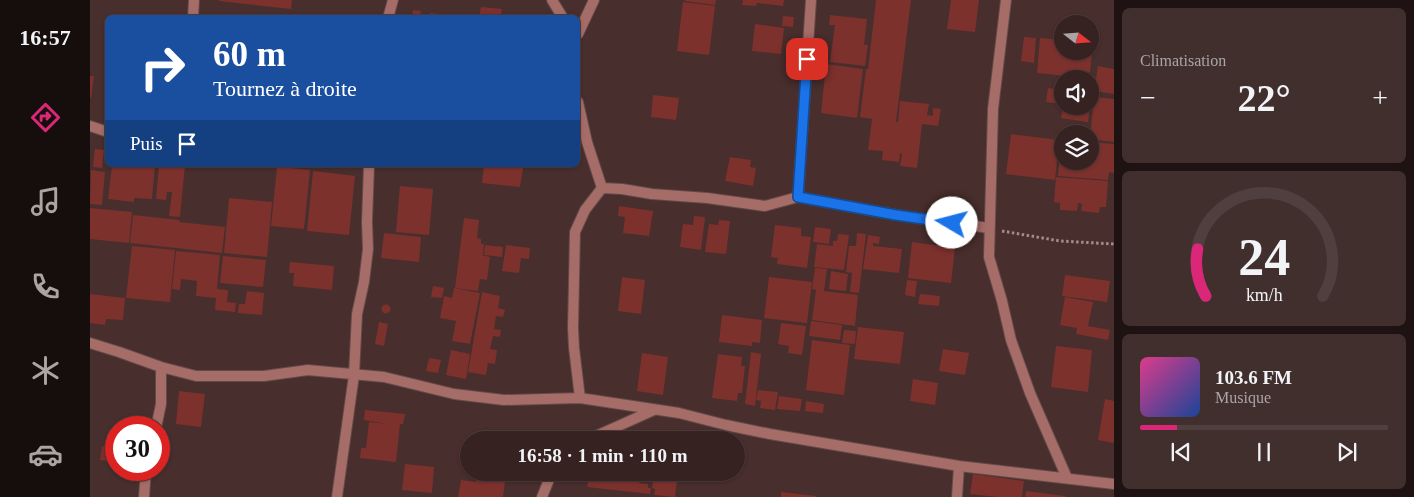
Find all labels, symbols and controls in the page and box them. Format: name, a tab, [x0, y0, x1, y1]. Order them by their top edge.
north arrow	[1054, 15, 1099, 60]
map controls	[1054, 15, 1099, 170]
text: 16:57	[19, 25, 71, 50]
icon: right	[130, 35, 195, 100]
text: 60 m	[213, 35, 286, 74]
pin	[786, 38, 828, 80]
icon: arrive	[793, 45, 821, 73]
text: Climatisation	[1140, 52, 1226, 69]
button: sound	[1054, 70, 1099, 115]
text: Tournez à droite	[213, 76, 357, 101]
text: 22°	[1237, 77, 1291, 119]
text: −	[1140, 82, 1156, 113]
text: +	[1372, 82, 1388, 113]
icon: directions	[28, 100, 63, 135]
button: layers	[1054, 125, 1099, 170]
icon: arrive	[173, 130, 201, 158]
text: Puis	[130, 133, 163, 154]
icon: music	[28, 184, 63, 219]
position arrow	[925, 196, 977, 248]
text: 24	[1238, 229, 1290, 286]
icon: phone	[28, 269, 63, 304]
text: km/h	[1246, 285, 1282, 305]
icon: climate	[28, 353, 63, 388]
text: 103.6 FM	[1215, 367, 1292, 388]
text: Musique	[1215, 389, 1271, 406]
speed limit sign: 30	[105, 416, 170, 481]
icon: car	[28, 437, 63, 472]
icon: previous	[1167, 438, 1195, 466]
icon: pause	[1250, 438, 1278, 466]
icon: next	[1333, 438, 1361, 466]
text: 16:58 · 1 min · 110 m	[518, 445, 687, 466]

